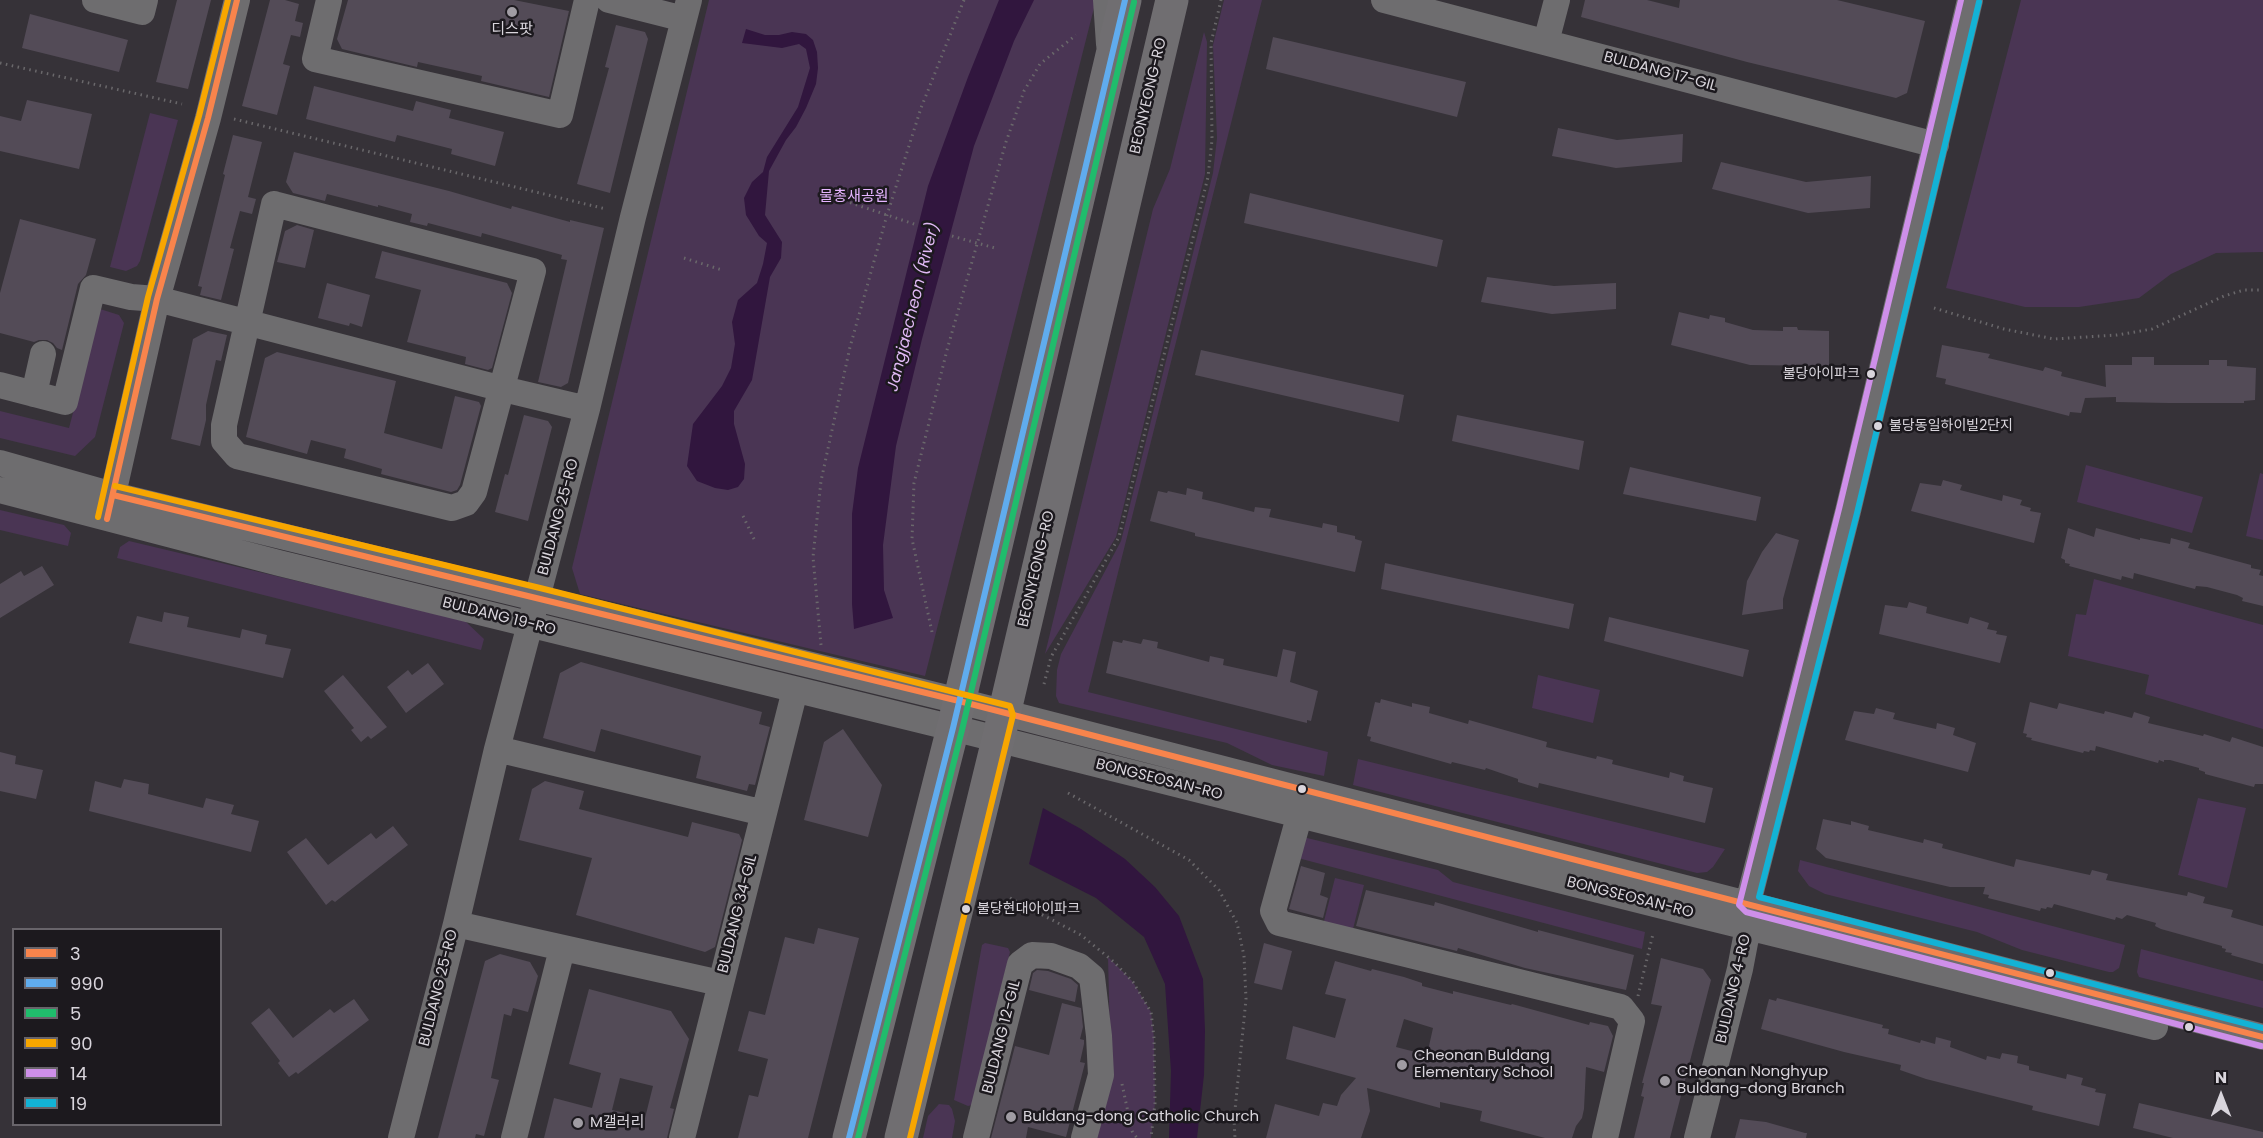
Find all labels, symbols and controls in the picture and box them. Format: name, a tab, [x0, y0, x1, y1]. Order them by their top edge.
marker: 디스팟	[505, 5, 519, 19]
place label: 디스팟	[491, 21, 533, 39]
street label: BEONYEONG-RO	[1127, 36, 1171, 156]
street label: BULDANG 17-GIL	[1602, 48, 1718, 96]
park label: 물총새공원	[820, 188, 888, 206]
water label: Jangjaecheon (River)	[884, 221, 944, 393]
place label: 불당아이파크	[1783, 366, 1860, 382]
marker: 불당아이파크	[1865, 368, 1877, 380]
place label: 불당동일하이빌2단지	[1889, 418, 2013, 434]
marker: 불당동일하이빌2단지	[1872, 420, 1884, 432]
street label: BULDANG 25-RO	[535, 457, 583, 577]
street label: BEONYEONG-RO	[1015, 509, 1059, 629]
street label: BULDANG 19-RO	[440, 594, 558, 640]
street label: BONGSEOSAN-RO	[1094, 756, 1224, 804]
unlabelled marker	[1296, 783, 1308, 795]
street label: BULDANG 34-GIL	[715, 853, 761, 975]
street label: BONGSEOSAN-RO	[1565, 874, 1695, 922]
place label: 불당현대아이파크	[977, 901, 1080, 917]
marker: 불당현대아이파크	[960, 903, 972, 915]
legend	[12, 928, 222, 1126]
street label: BULDANG 25-RO	[416, 928, 462, 1048]
street label: BULDANG 4-RO	[1713, 933, 1755, 1045]
text: 3	[70, 941, 81, 966]
unlabelled marker	[2044, 967, 2056, 979]
text: 990	[70, 971, 104, 996]
street label: BULDANG 12-GIL	[979, 978, 1025, 1096]
text: 5	[70, 1001, 81, 1026]
unlabelled marker	[2183, 1021, 2195, 1033]
text: 90	[70, 1031, 93, 1056]
place label: Cheonan Buldang Elementary School	[1414, 1047, 1553, 1082]
marker: Cheonan Buldang Elementary School	[1395, 1058, 1409, 1072]
text: 14	[70, 1061, 87, 1086]
place label: Cheonan Nonghyup Buldang-dong Branch	[1677, 1063, 1844, 1098]
north arrow	[2191, 1066, 2251, 1126]
text: N	[2215, 1066, 2227, 1089]
marker: Cheonan Nonghyup Buldang-dong Branch	[1658, 1074, 1672, 1088]
text: 19	[70, 1091, 87, 1116]
place label: Buldang-dong Catholic Church	[1023, 1108, 1259, 1126]
marker: Buldang-dong Catholic Church	[1004, 1110, 1018, 1124]
place label: M갤러리	[590, 1114, 644, 1132]
marker: M갤러리	[571, 1116, 585, 1130]

